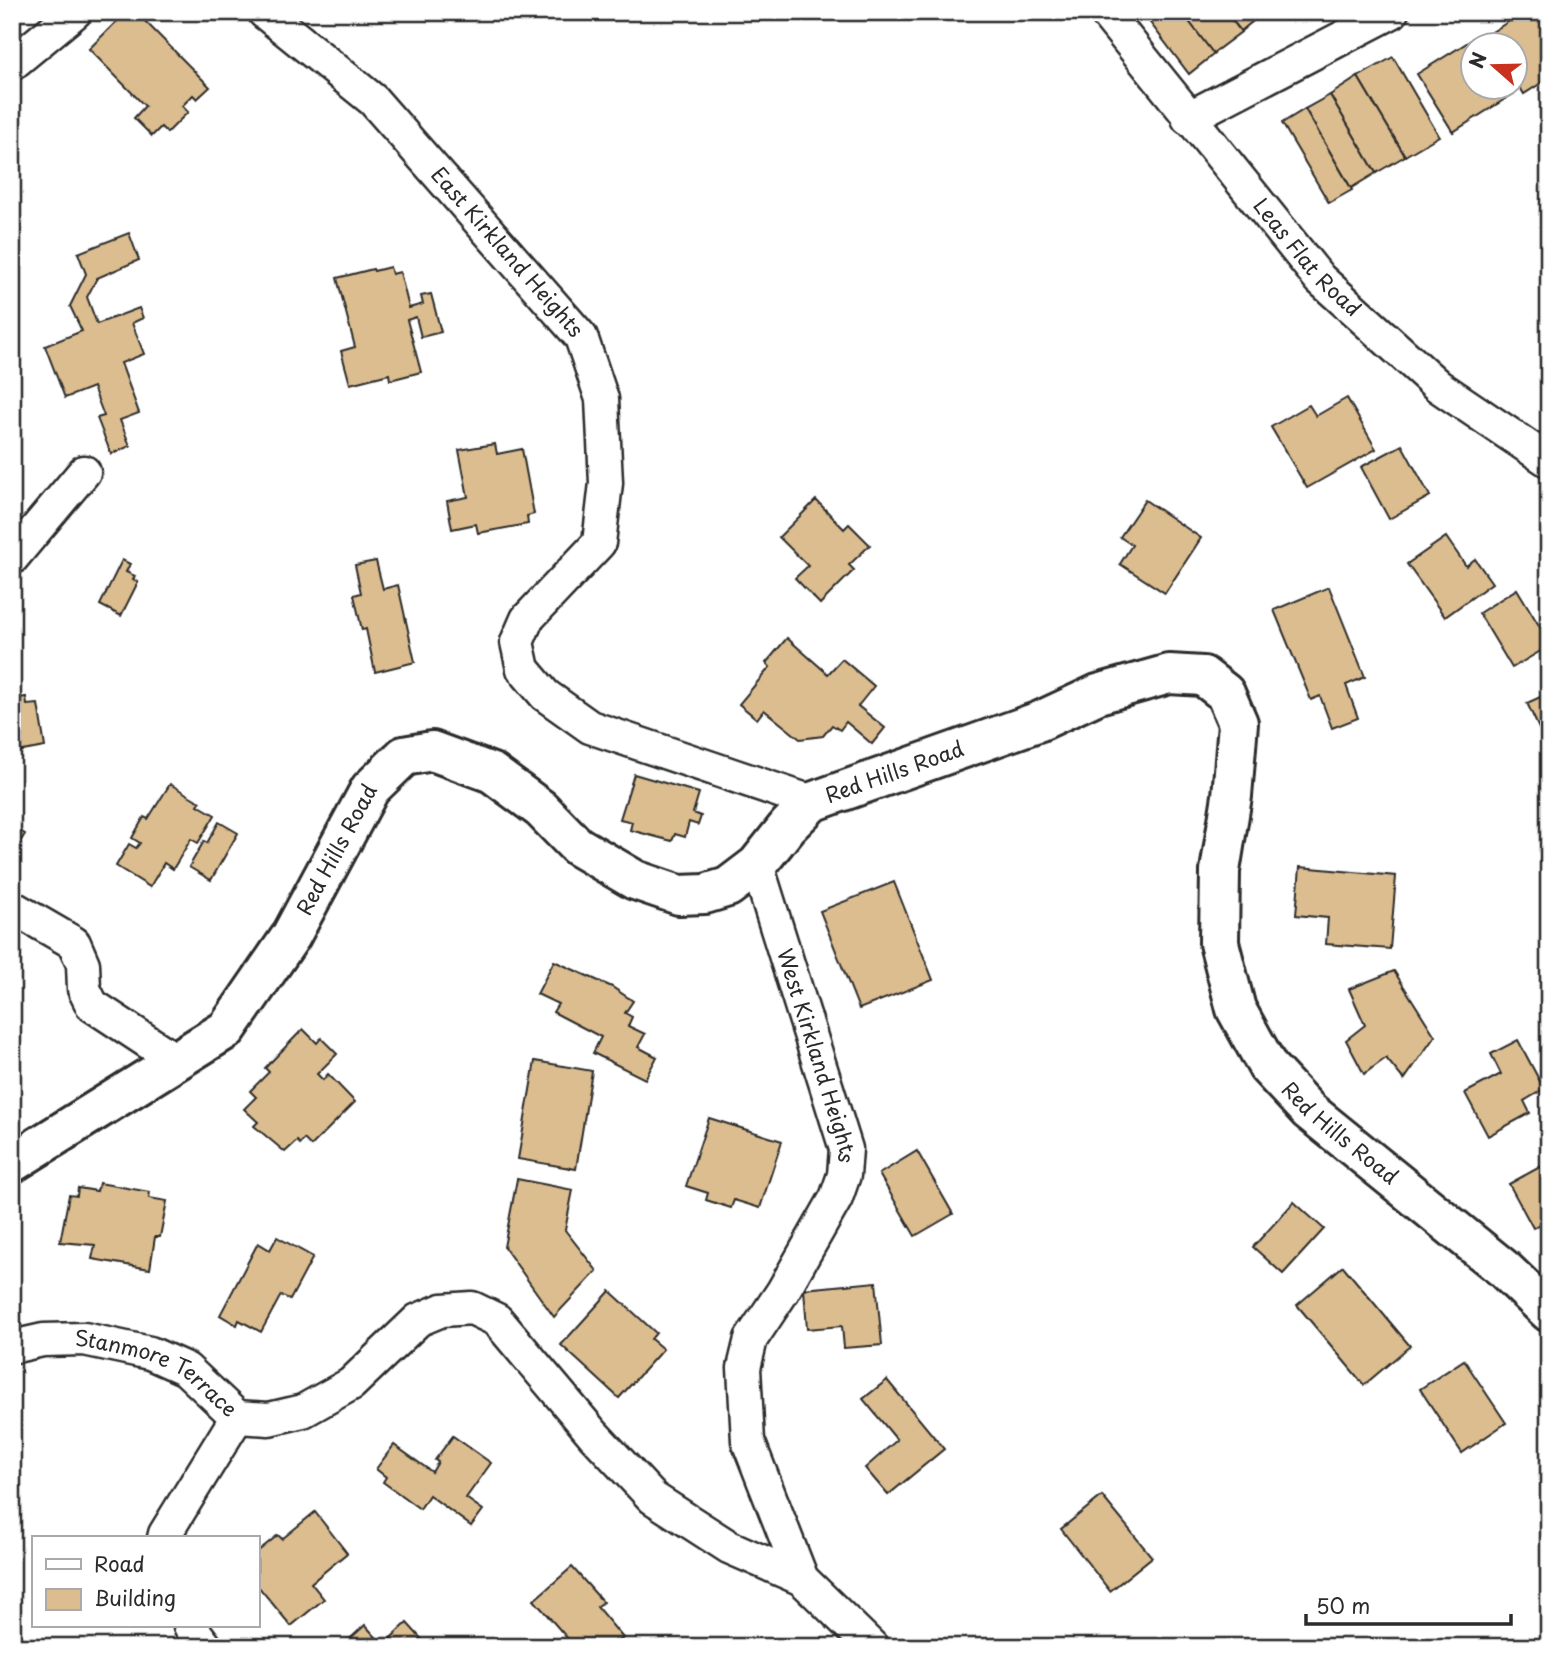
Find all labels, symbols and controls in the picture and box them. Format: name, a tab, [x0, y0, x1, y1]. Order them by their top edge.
north arrow	[1460, 32, 1530, 102]
text: N	[1461, 48, 1493, 72]
street label: East Kirkland Heights	[424, 159, 592, 344]
street label: Leas Flat Road	[1247, 190, 1369, 323]
street label: Red Hills Road	[820, 731, 968, 810]
street label: Red Hills Road	[287, 778, 384, 920]
street label: West Kirkland Heights	[770, 944, 864, 1164]
street label: Red Hills Road	[1275, 1073, 1406, 1191]
street label: Stanmore Terrace	[74, 1321, 245, 1424]
legend	[32, 1536, 259, 1628]
text: Road	[94, 1547, 145, 1579]
text: Building	[94, 1581, 176, 1613]
scale bar	[1306, 1582, 1510, 1626]
text: 50 m	[1316, 1589, 1370, 1621]

